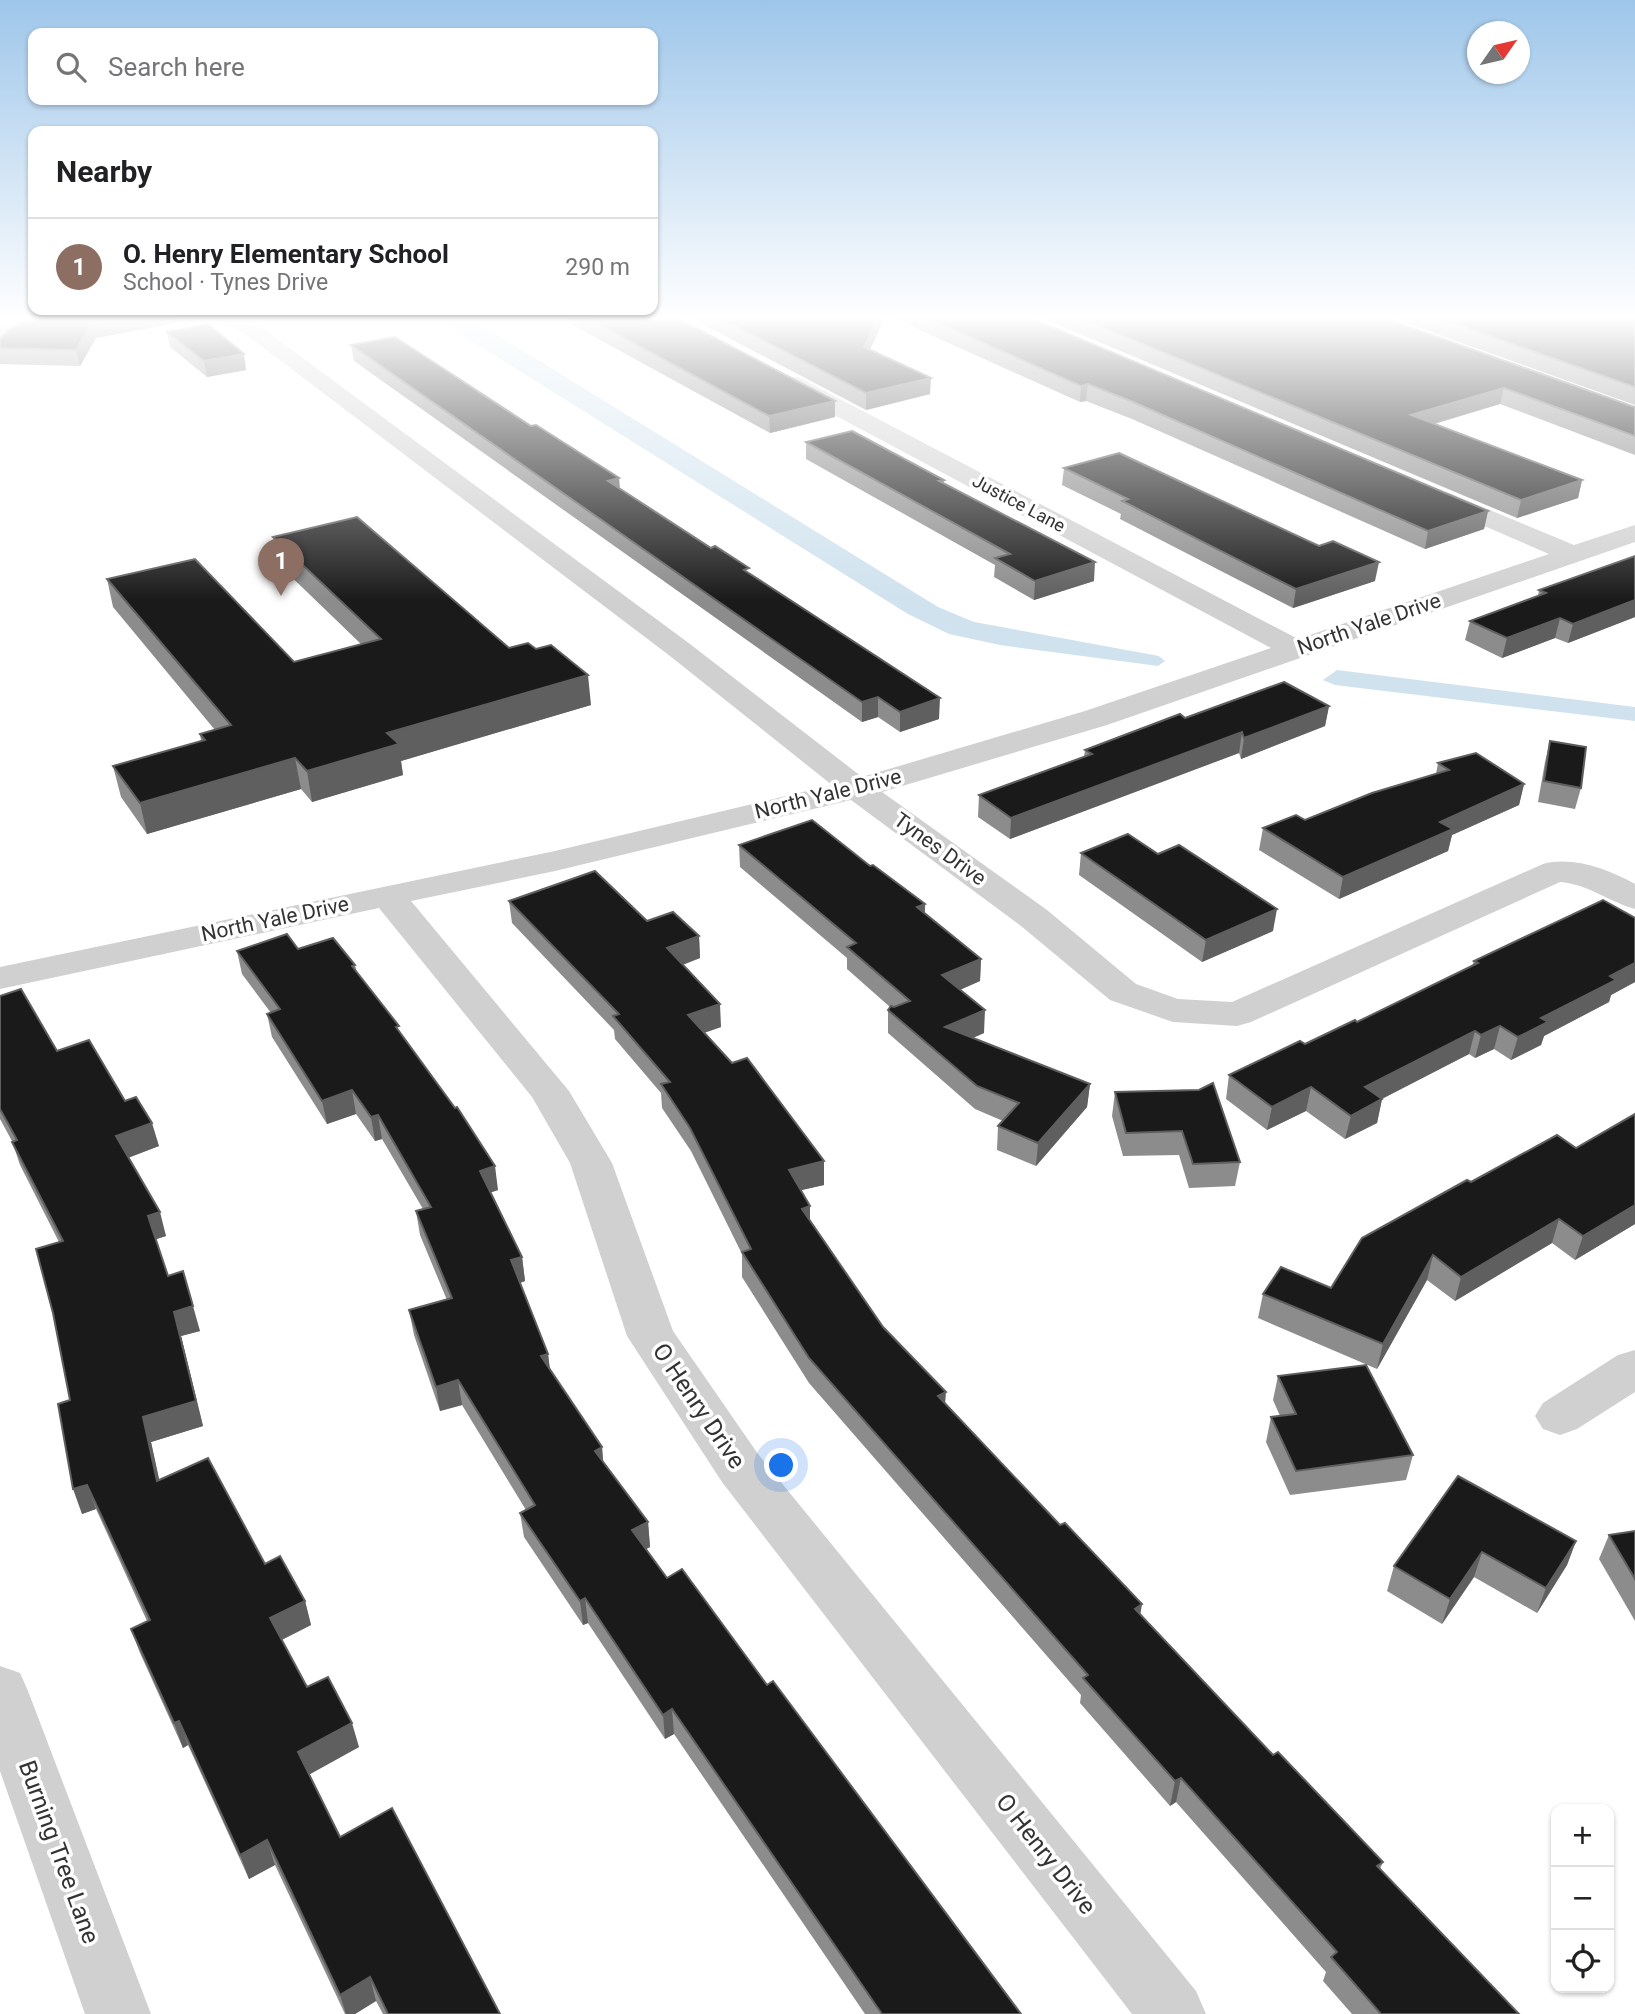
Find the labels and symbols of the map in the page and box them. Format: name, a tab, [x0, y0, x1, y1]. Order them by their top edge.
north arrow	[1467, 21, 1530, 84]
street label: Justice Lane	[969, 470, 1069, 536]
pin: 1	[258, 538, 304, 596]
street label: North Yale Drive	[1294, 588, 1444, 660]
street label: North Yale Drive	[752, 764, 904, 824]
street label: Tynes Drive	[889, 808, 991, 890]
street label: North Yale Drive	[199, 892, 351, 946]
street label: O Henry Drive	[647, 1338, 751, 1474]
your location	[764, 1448, 798, 1482]
street label: Burning Tree Lane	[13, 1757, 105, 1947]
street label: O Henry Drive	[990, 1788, 1102, 1920]

